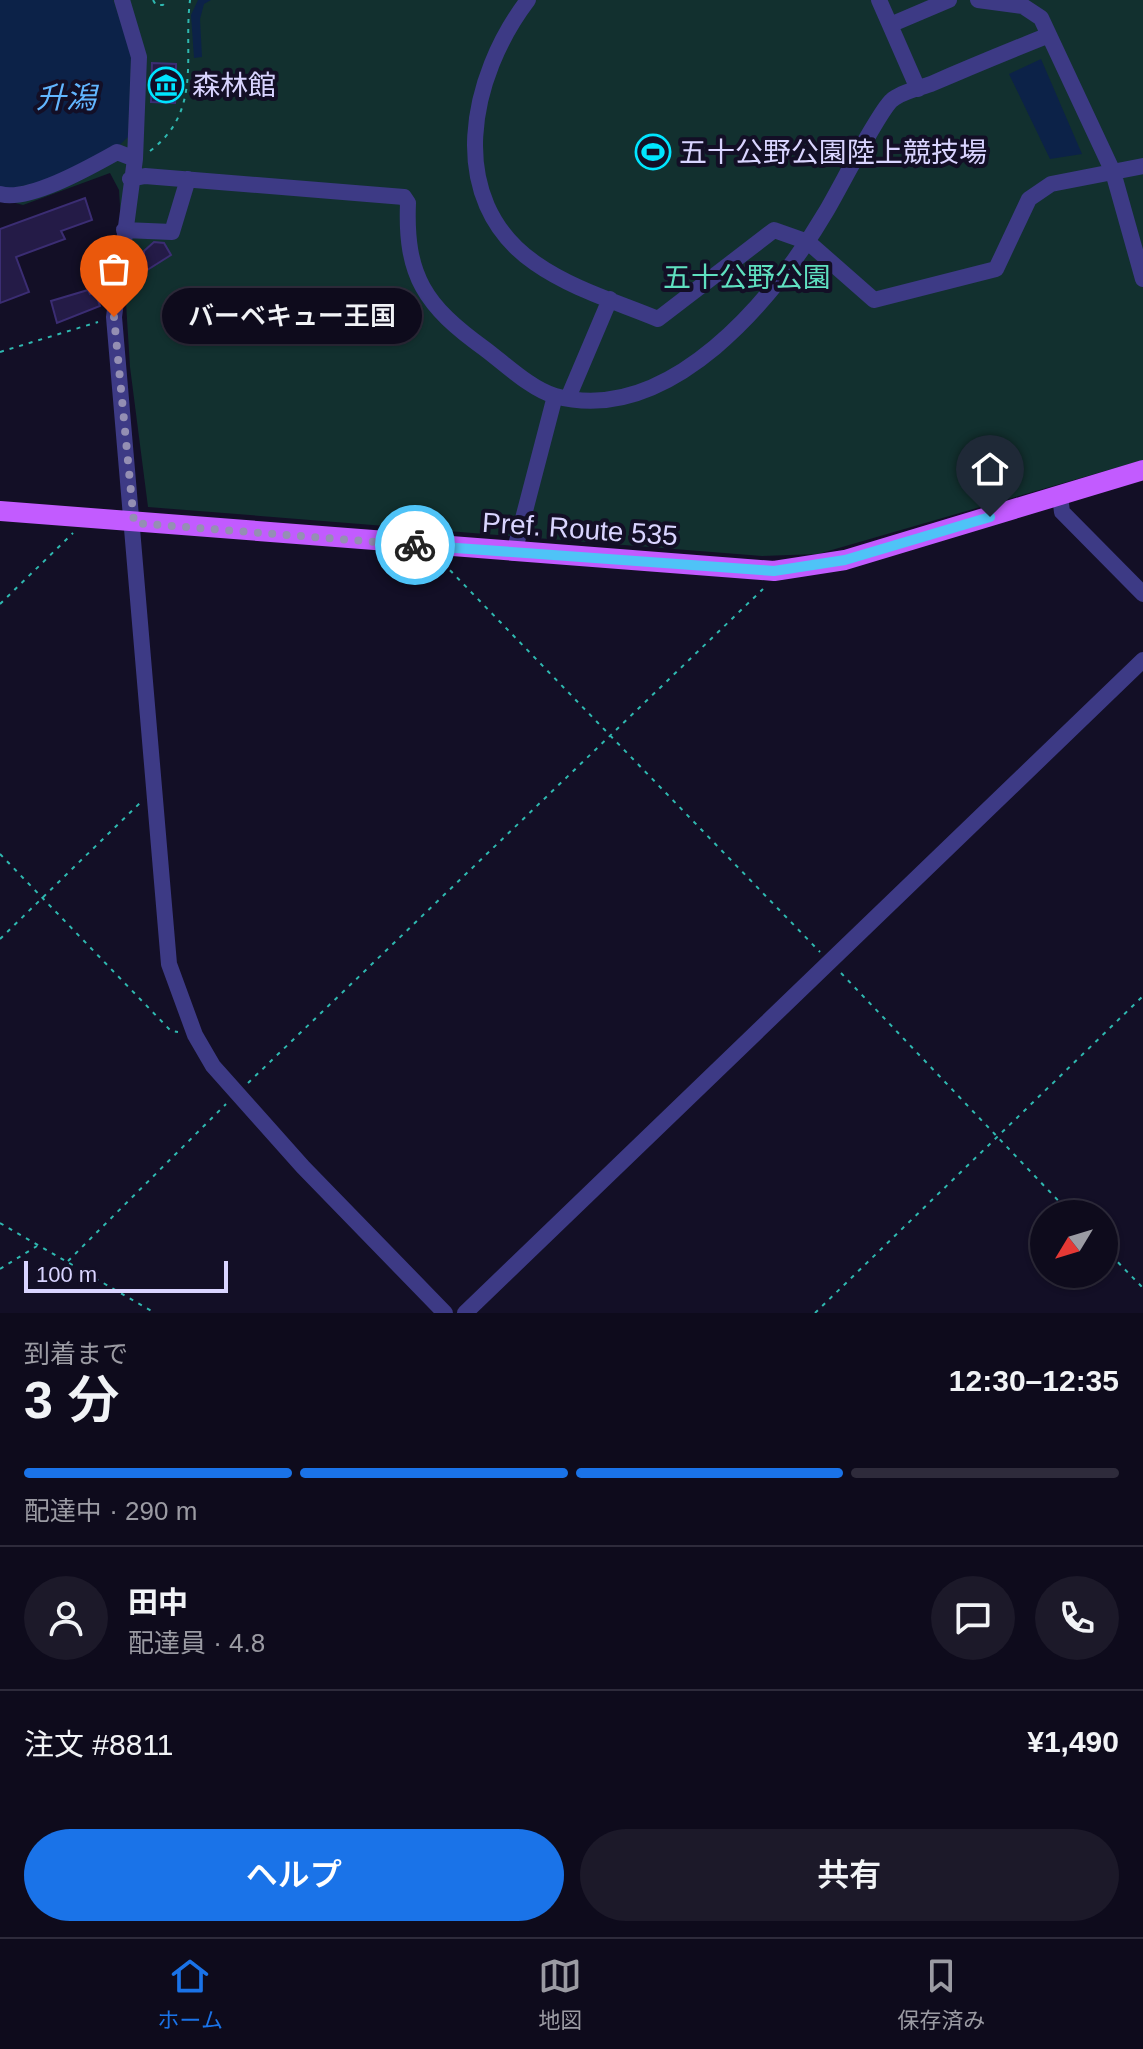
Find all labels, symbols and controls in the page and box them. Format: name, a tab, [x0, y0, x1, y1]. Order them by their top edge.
museum icon: 森林館	[147, 66, 185, 104]
place label: 森林館	[192, 70, 276, 101]
water label: 升潟	[36, 81, 100, 114]
sports icon: 五十公野公園陸上競技場	[634, 133, 672, 171]
place label: 五十公野公園陸上競技場	[679, 137, 987, 168]
pin	[80, 235, 148, 317]
icon: bag	[92, 247, 136, 291]
park label: 五十公野公園	[663, 262, 831, 293]
callout: バーベキュー王国	[162, 289, 422, 345]
text: バーベキュー王国	[188, 301, 396, 331]
pin	[956, 435, 1024, 517]
icon: home	[968, 447, 1012, 491]
courier	[375, 505, 455, 585]
street label: Pref. Route 535	[481, 507, 679, 551]
icon: bike	[393, 523, 437, 567]
north arrow	[1030, 1200, 1118, 1288]
map controls	[1030, 1200, 1118, 1288]
scale bar	[24, 1257, 228, 1293]
text: 100 m	[36, 1262, 97, 1287]
text: 到着まで	[24, 1339, 128, 1369]
text: 12:30–12:35	[949, 1364, 1119, 1397]
text: 3 分	[24, 1371, 119, 1429]
text: 配達中 · 290 m	[24, 1496, 197, 1526]
button: person	[24, 1576, 108, 1660]
button: chat	[931, 1576, 1015, 1660]
button: phone	[1035, 1576, 1119, 1660]
text: 田中	[128, 1586, 188, 1619]
text: 配達員 · 4.8	[128, 1628, 265, 1658]
text: ¥1,490	[1027, 1725, 1119, 1758]
text: 注文 #8811	[24, 1728, 174, 1761]
button: ヘルプ	[24, 1829, 564, 1921]
button: 共有	[580, 1829, 1119, 1921]
tab: ホーム	[158, 1954, 223, 2034]
tab: 地図	[538, 1954, 582, 2034]
tab: 保存済み	[897, 1954, 985, 2034]

